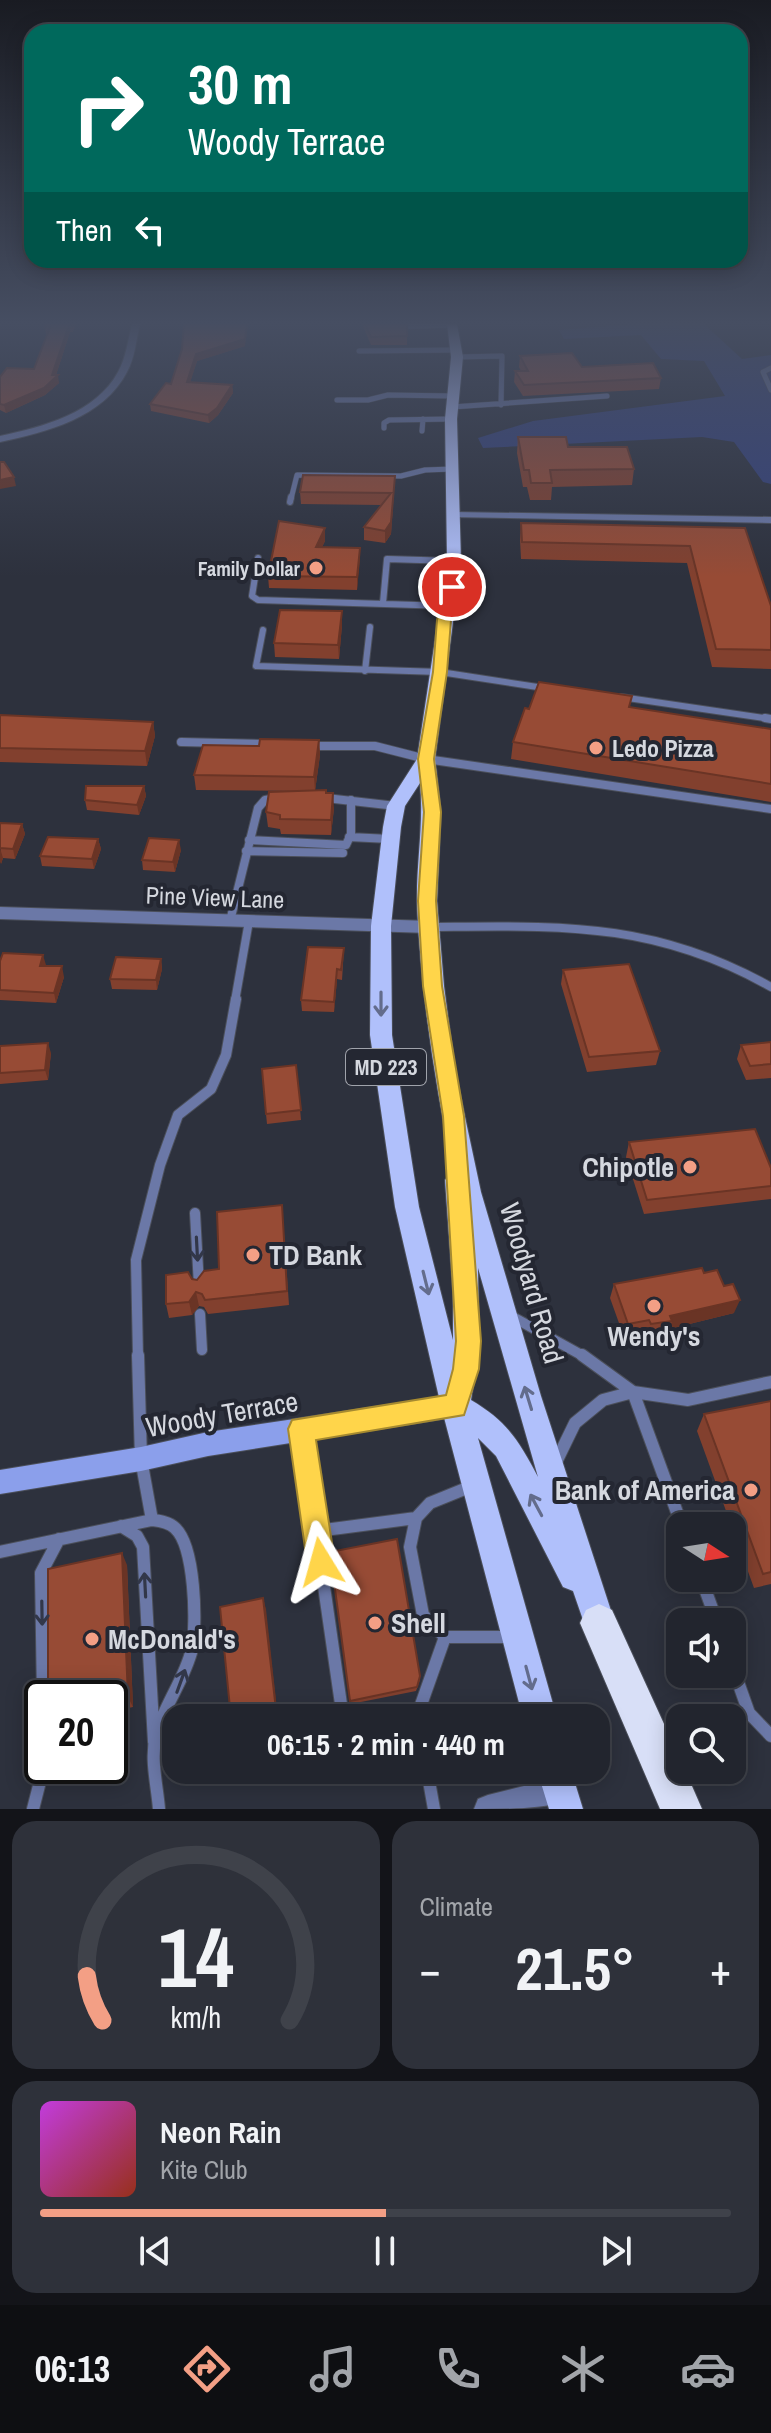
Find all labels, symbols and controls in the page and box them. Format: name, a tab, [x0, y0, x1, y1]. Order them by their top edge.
text: 30 m	[188, 46, 293, 121]
icon: right	[56, 56, 160, 160]
text: Woody Terrace	[188, 118, 386, 166]
icon: left	[128, 208, 172, 252]
text: Then	[56, 210, 112, 250]
pin	[418, 553, 486, 621]
place label: Family Dollar	[198, 555, 301, 582]
marker: Family Dollar	[307, 559, 325, 577]
icon: arrive	[430, 565, 474, 609]
place label: Ledo Pizza	[612, 732, 714, 764]
marker: Ledo Pizza	[587, 739, 605, 757]
street label: Pine View Lane	[145, 879, 285, 915]
one-way arrow	[373, 990, 389, 1017]
road number: MD 223	[346, 1049, 426, 1085]
place label: Chipotle	[582, 1148, 674, 1186]
marker: Chipotle	[681, 1158, 699, 1176]
street label: Woodyard Road	[491, 1198, 573, 1368]
one-way arrow	[189, 1235, 204, 1262]
place label: TD Bank	[269, 1236, 362, 1274]
marker: TD Bank	[244, 1246, 262, 1264]
one-way arrow	[419, 1269, 434, 1295]
marker: Wendy's	[645, 1297, 663, 1315]
place label: Wendy's	[607, 1317, 701, 1355]
street label: Woody Terrace	[143, 1382, 301, 1446]
one-way arrow	[520, 1386, 535, 1412]
place label: Bank of America	[555, 1471, 735, 1509]
marker: Bank of America	[742, 1481, 760, 1499]
one-way arrow	[528, 1493, 544, 1517]
north arrow	[666, 1512, 746, 1592]
map controls	[666, 1512, 746, 1784]
position arrow	[279, 1520, 363, 1604]
one-way arrow	[137, 1572, 152, 1599]
one-way arrow	[34, 1599, 50, 1626]
place label: Shell	[391, 1604, 446, 1642]
button: sound	[666, 1608, 746, 1688]
marker: Shell	[366, 1614, 384, 1632]
place label: McDonald's	[108, 1620, 236, 1658]
marker: McDonald's	[83, 1630, 101, 1648]
one-way arrow	[523, 1664, 538, 1690]
one-way arrow	[175, 1669, 189, 1693]
speed limit sign: 20	[24, 1680, 128, 1784]
button: search	[666, 1704, 746, 1784]
text: 06:15 · 2 min · 440 m	[267, 1724, 505, 1764]
text: Climate	[420, 1889, 493, 1924]
text: 14	[158, 1901, 234, 2013]
text: 21.5°	[515, 1928, 635, 2009]
text: −	[420, 1939, 441, 1999]
text: +	[710, 1939, 731, 1999]
text: km/h	[170, 1998, 221, 2037]
text: Neon Rain	[160, 2112, 282, 2152]
text: Kite Club	[160, 2152, 248, 2187]
icon: previous	[133, 2229, 177, 2273]
icon: pause	[363, 2229, 407, 2273]
icon: next	[594, 2229, 638, 2273]
icon: directions	[179, 2341, 235, 2397]
icon: music	[305, 2341, 361, 2397]
icon: phone	[430, 2341, 486, 2397]
icon: climate	[555, 2341, 611, 2397]
icon: car	[680, 2341, 736, 2397]
text: 06:13	[35, 2345, 110, 2393]

